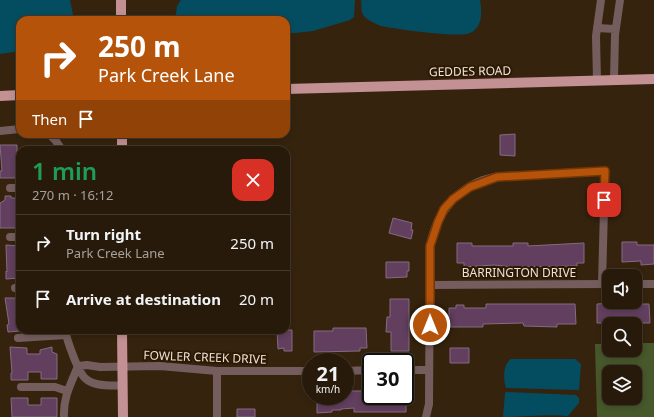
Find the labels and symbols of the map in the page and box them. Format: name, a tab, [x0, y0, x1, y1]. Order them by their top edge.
street label: GEDDES ROAD	[429, 62, 512, 80]
pin	[587, 183, 621, 217]
street label: BARRINGTON DRIVE	[462, 264, 576, 281]
position arrow	[409, 304, 451, 346]
street label: FOWLER CREEK DRIVE	[143, 346, 267, 368]
speed limit sign: 30	[362, 353, 414, 405]

